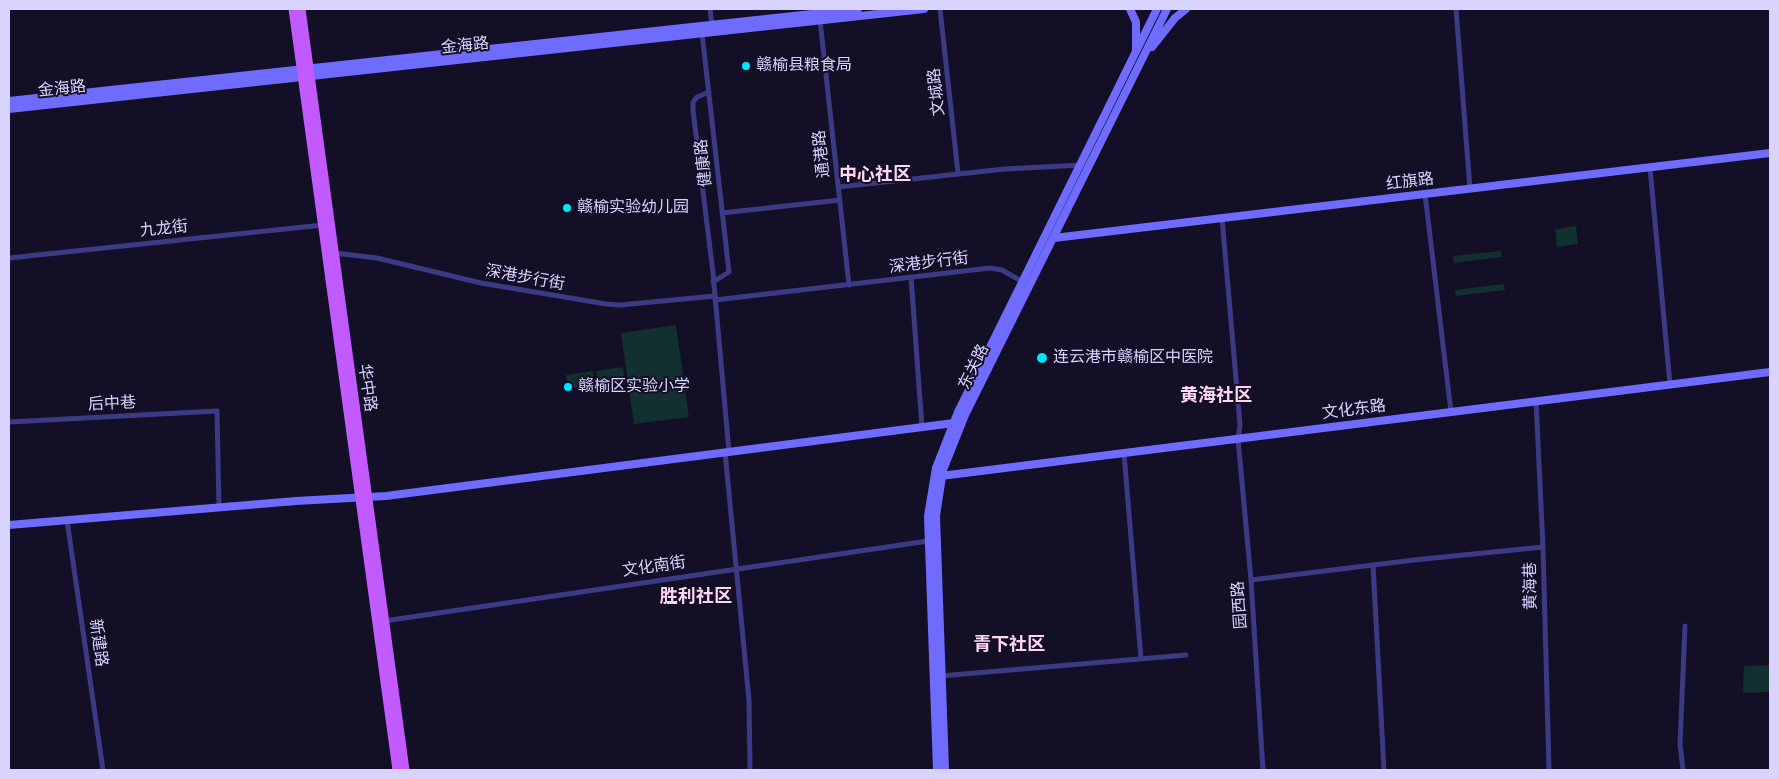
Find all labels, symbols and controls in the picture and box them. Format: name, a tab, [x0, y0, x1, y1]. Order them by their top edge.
street label: 金海路	[440, 34, 490, 58]
place label: 赣榆县粮食局	[756, 56, 852, 76]
marker: 赣榆县粮食局	[740, 60, 752, 72]
street label: 文城路	[925, 67, 949, 117]
street label: 金海路	[37, 77, 87, 101]
street label: 通港路	[810, 129, 834, 179]
street label: 健康路	[692, 138, 716, 188]
district label: 中心社区	[839, 164, 911, 186]
street label: 红旗路	[1385, 170, 1435, 194]
place label: 赣榆实验幼儿园	[577, 198, 689, 218]
marker: 赣榆实验幼儿园	[561, 202, 573, 214]
street label: 九龙街	[139, 217, 189, 241]
street label: 深港步行街	[888, 249, 970, 277]
street label: 深港步行街	[484, 262, 566, 294]
street label: 东关路	[955, 341, 993, 393]
place label: 连云港市赣榆区中医院	[1053, 348, 1213, 368]
marker: 连云港市赣榆区中医院	[1035, 351, 1049, 365]
street label: 华中路	[354, 363, 380, 413]
place label: 赣榆区实验小学	[578, 377, 690, 397]
marker: 赣榆区实验小学	[562, 381, 574, 393]
district label: 黄海社区	[1180, 385, 1252, 407]
street label: 后中巷	[88, 393, 136, 415]
street label: 文化东路	[1321, 397, 1387, 423]
street label: 文化南街	[621, 553, 687, 581]
street label: 黄海巷	[1521, 562, 1541, 610]
street label: 园西路	[1229, 580, 1251, 630]
district label: 胜利社区	[660, 586, 732, 608]
street label: 新建路	[85, 618, 111, 668]
district label: 青下社区	[973, 634, 1045, 656]

